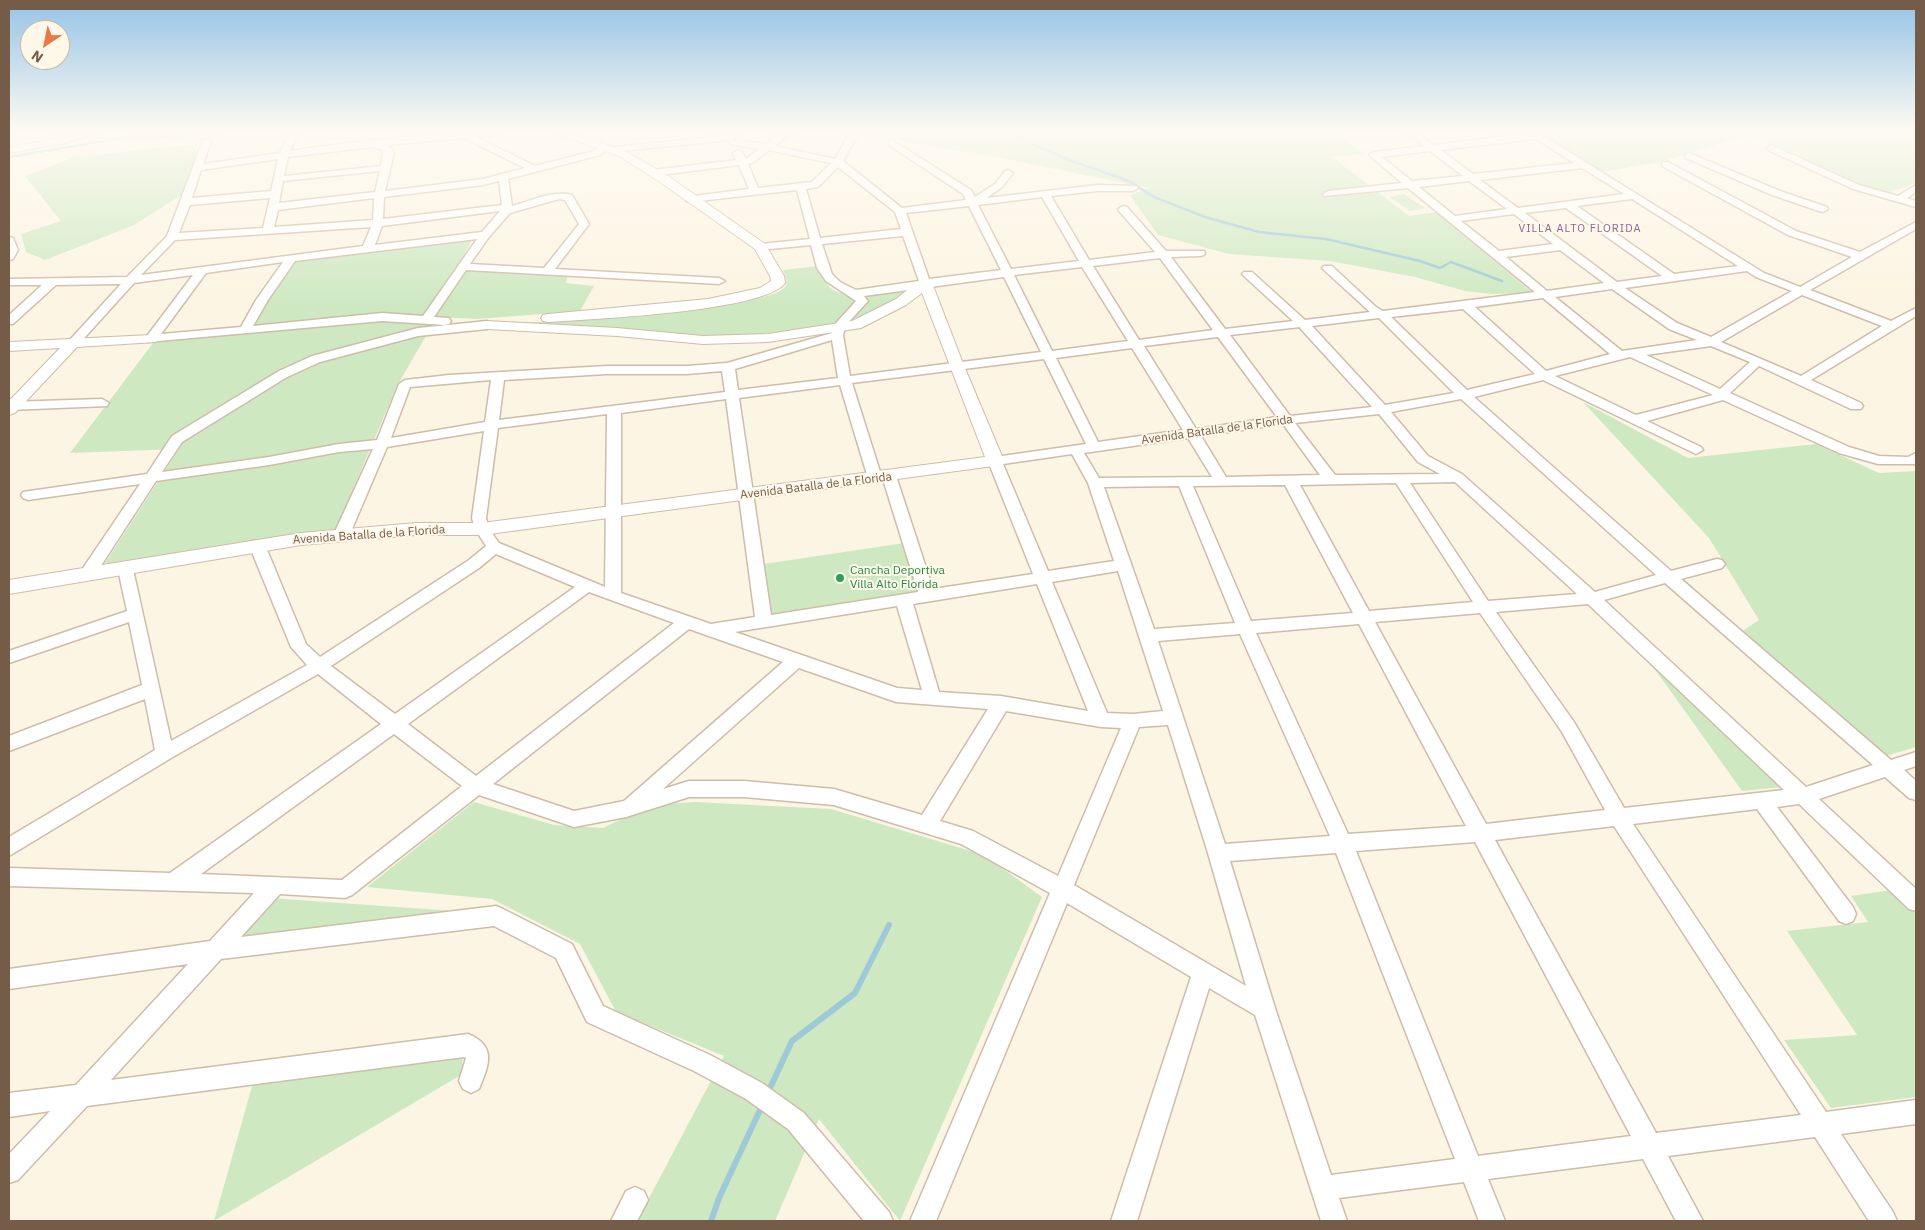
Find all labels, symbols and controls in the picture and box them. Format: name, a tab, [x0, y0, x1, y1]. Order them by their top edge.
north arrow	[20, 20, 70, 70]
text: N	[28, 46, 46, 67]
district label: VILLA ALTO FLORIDA	[1516, 222, 1644, 236]
street label: Avenida Batalla de la Florida	[1140, 412, 1294, 448]
street label: Avenida Batalla de la Florida	[739, 470, 893, 502]
street label: Avenida Batalla de la Florida	[292, 522, 446, 548]
place label: Cancha Deportiva Villa Alto Florida	[850, 564, 945, 592]
marker: Cancha Deportiva Villa Alto Florida	[834, 572, 846, 584]

